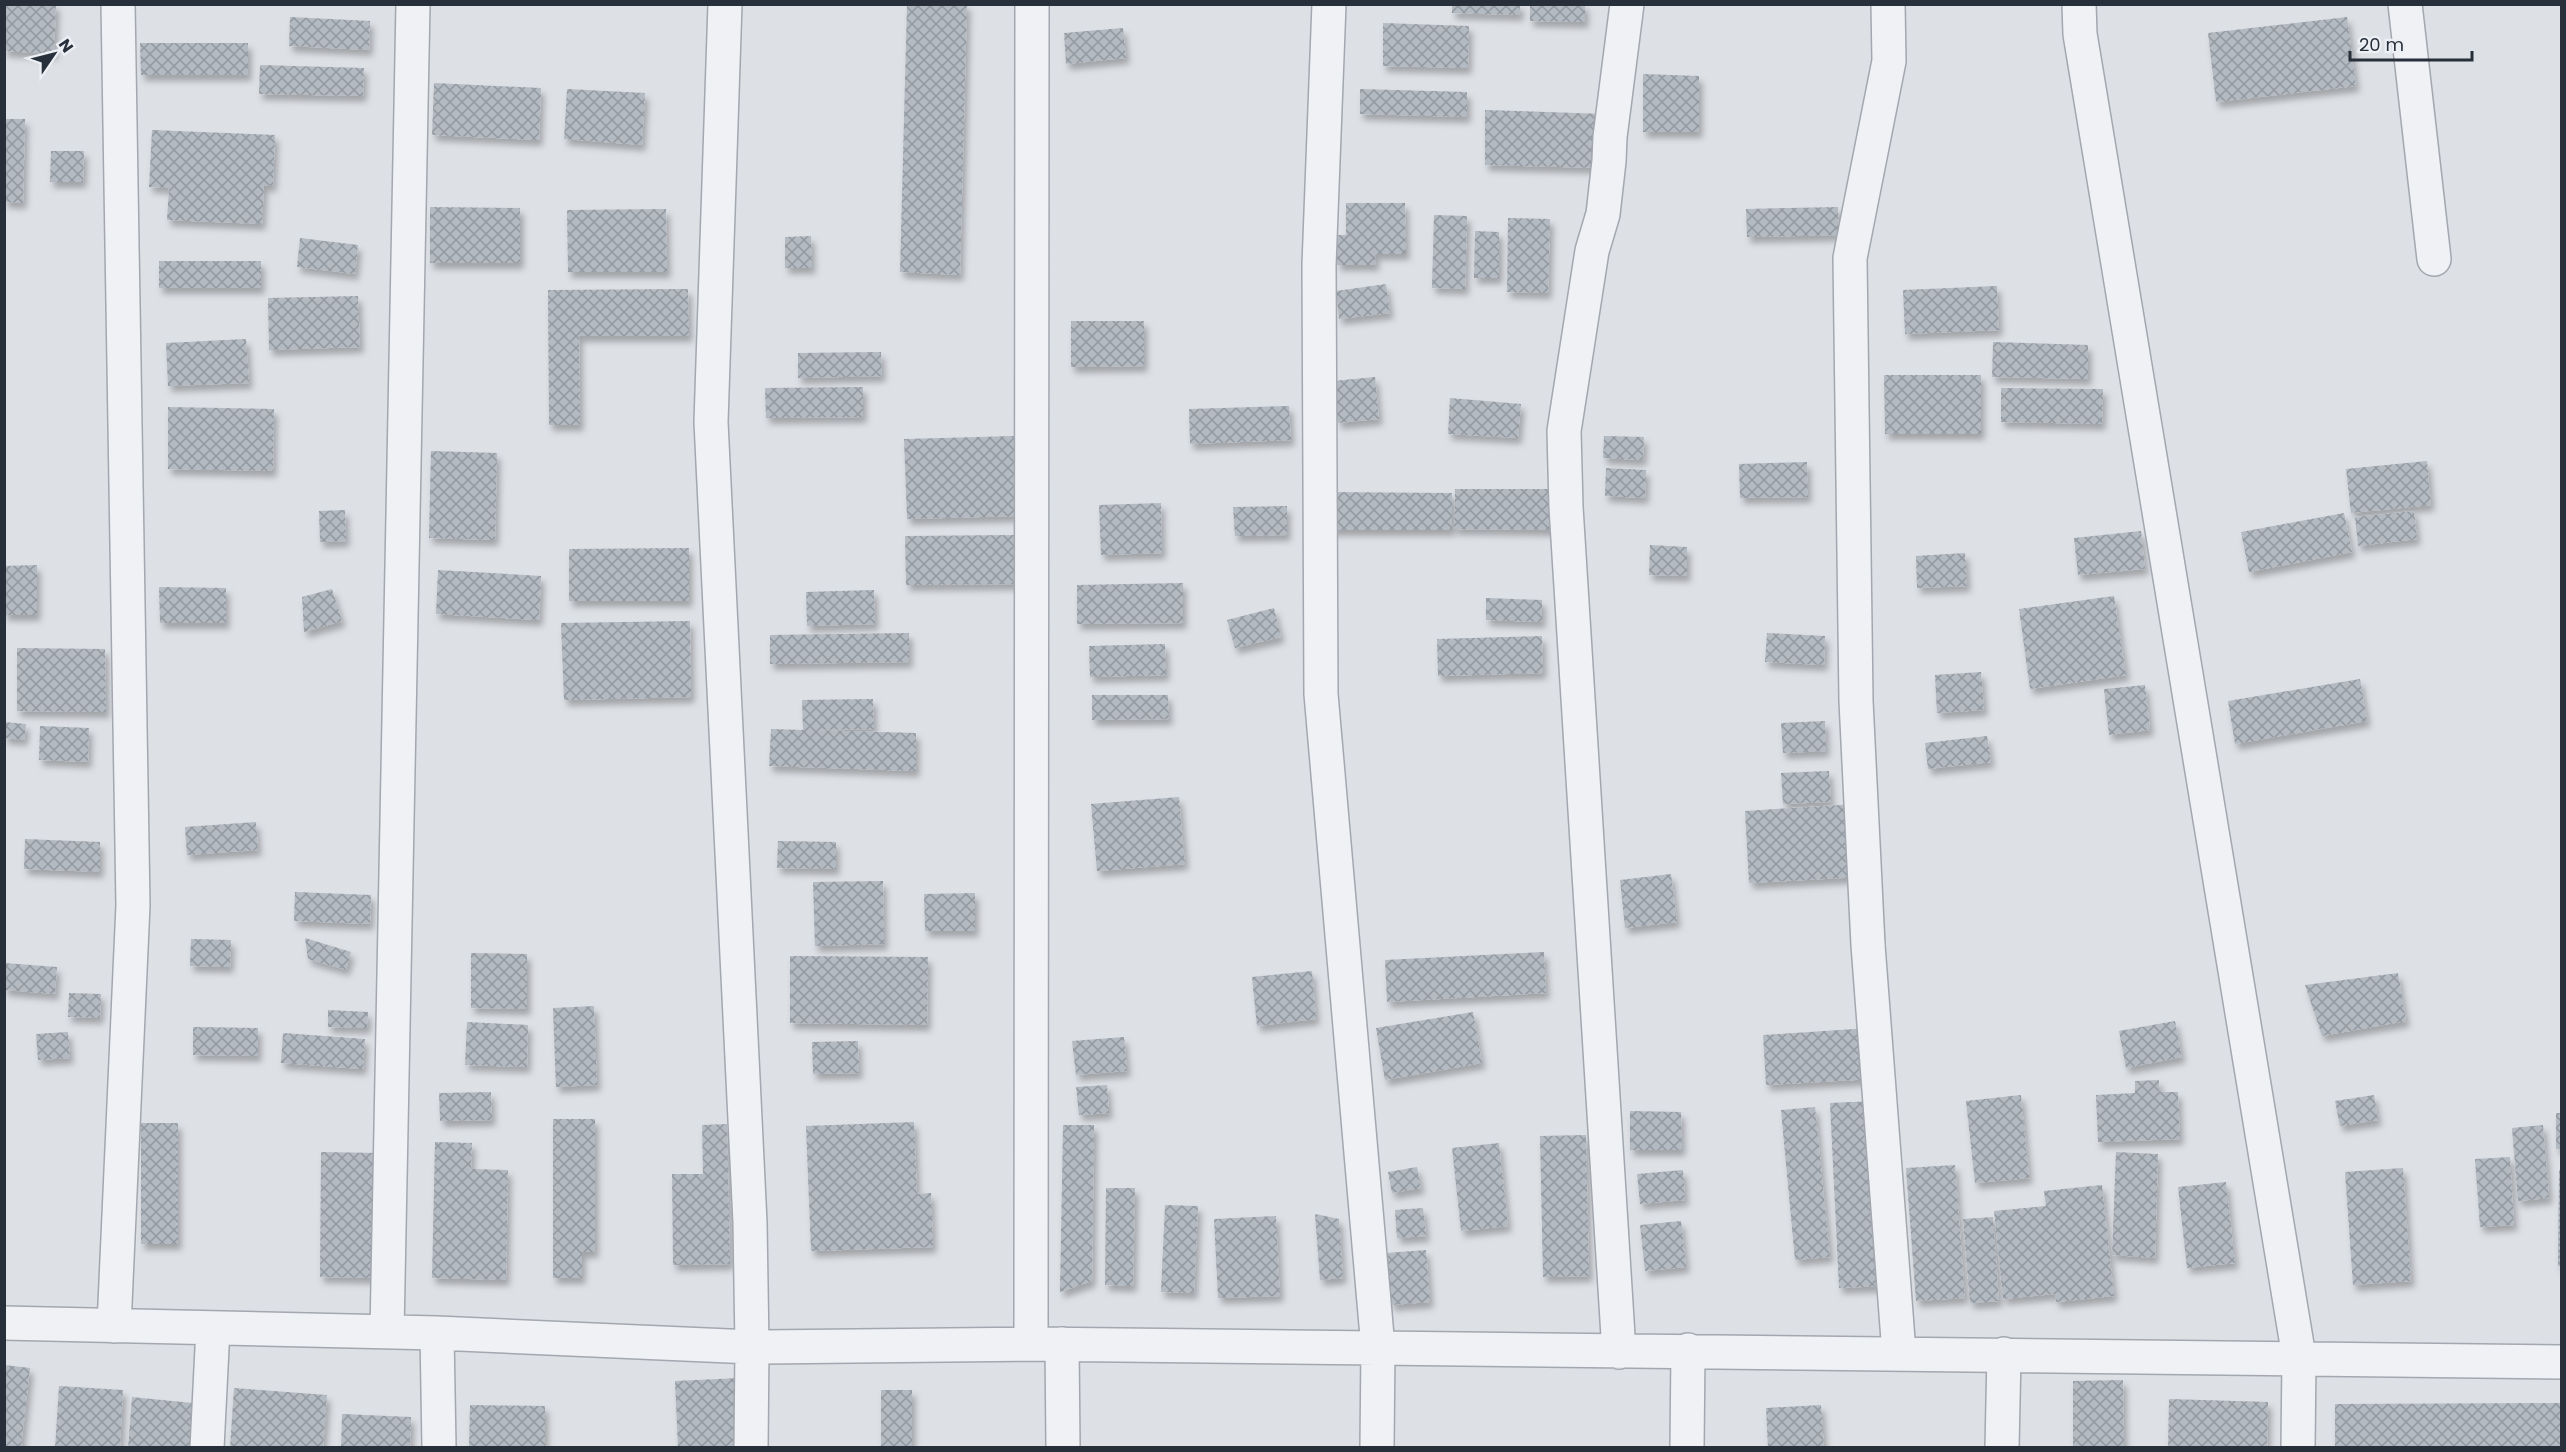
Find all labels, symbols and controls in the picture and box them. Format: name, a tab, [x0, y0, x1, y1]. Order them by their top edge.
north arrow	[24, 24, 84, 84]
scale bar	[2350, 24, 2472, 62]
text: 20 m	[2359, 32, 2404, 57]
text: N	[53, 34, 79, 57]

